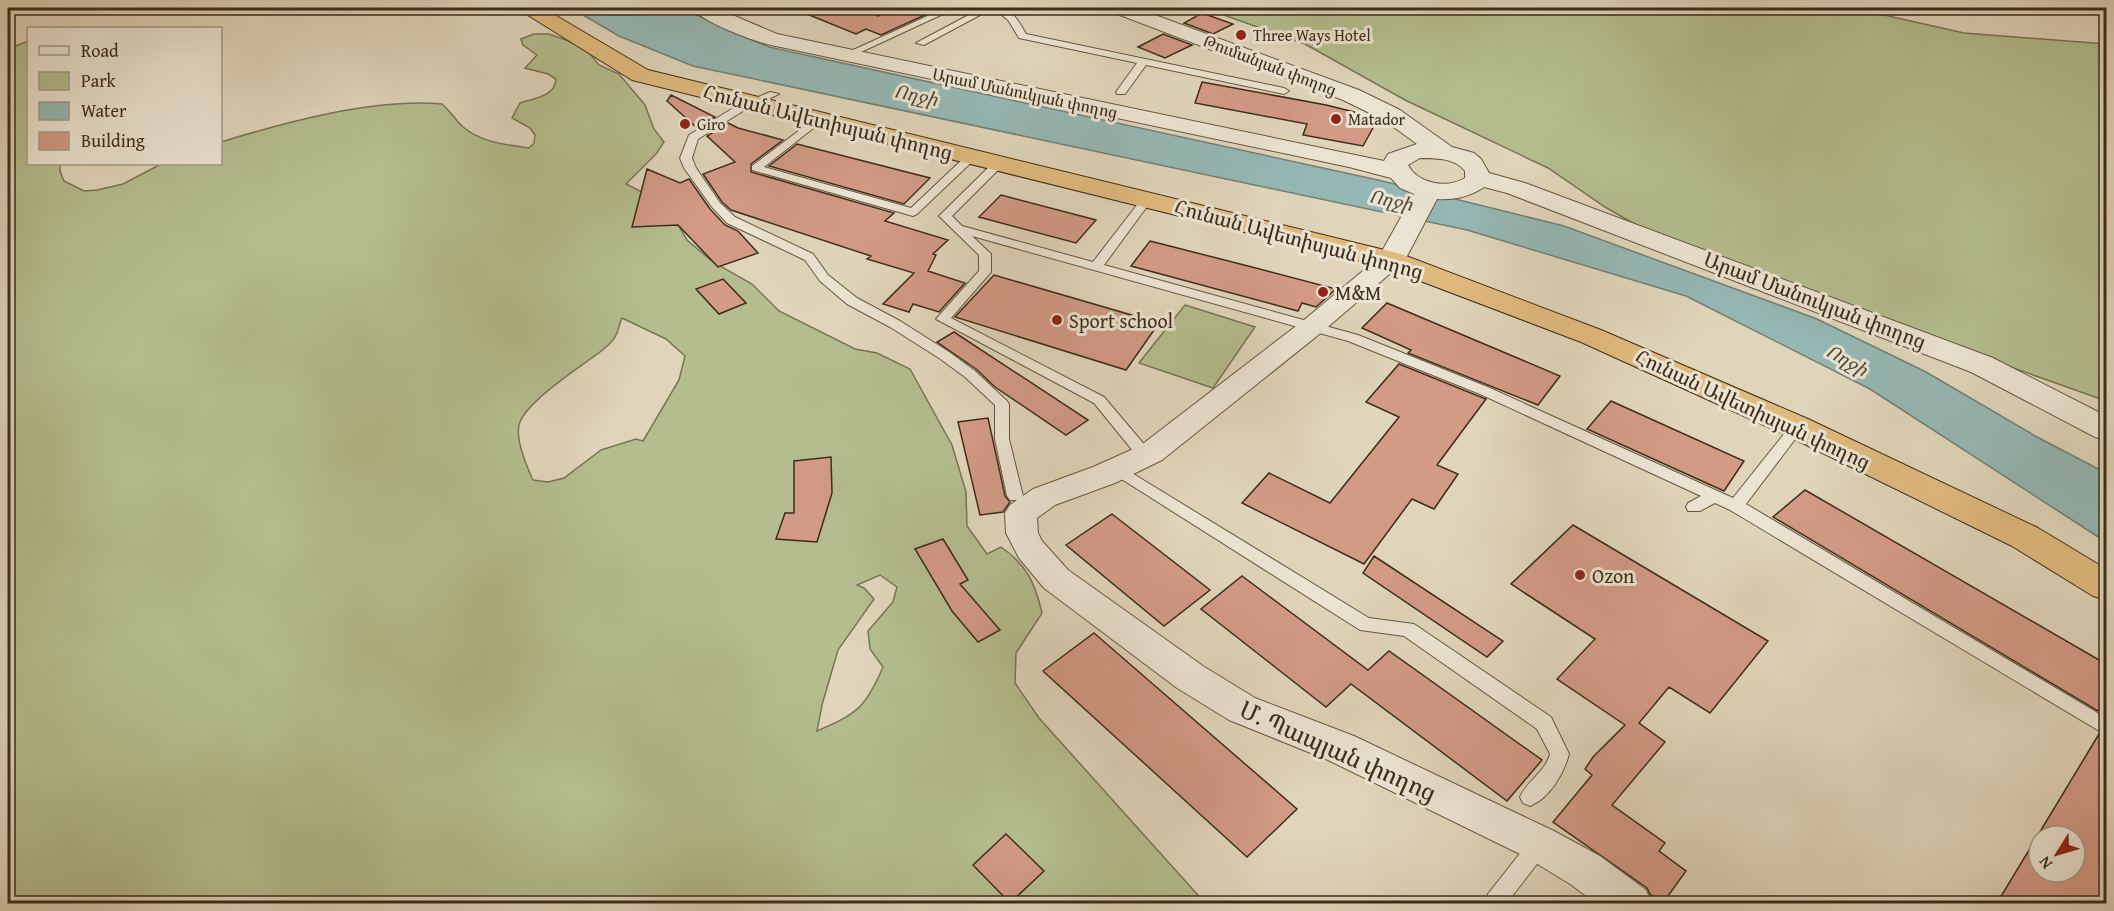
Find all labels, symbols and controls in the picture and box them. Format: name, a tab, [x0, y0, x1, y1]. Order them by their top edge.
place label: Three Ways Hotel	[1253, 23, 1371, 47]
legend	[27, 27, 222, 165]
marker: Three Ways Hotel	[1234, 28, 1248, 42]
street label: Թումանյան փողոց	[1200, 29, 1340, 101]
text: Road	[81, 37, 119, 64]
street label: Արամ Մանուկյան փողոց	[930, 62, 1120, 124]
text: Park	[81, 67, 117, 94]
street label: Հունան Ավետիսյան փողոց	[700, 77, 956, 167]
water label: Ողջի	[892, 77, 941, 113]
text: Water	[81, 97, 127, 124]
place label: Matador	[1348, 107, 1406, 131]
place label: Giro	[697, 112, 725, 136]
marker: Matador	[1329, 112, 1343, 126]
marker: Giro	[678, 117, 692, 131]
text: Building	[81, 127, 145, 154]
water label: Ողջի	[1367, 182, 1416, 218]
street label: Հունան Ավետիսյան փողոց	[1171, 192, 1427, 286]
street label: Արամ Մանուկյան փողոց	[1700, 244, 1930, 356]
place label: M&M	[1335, 278, 1381, 307]
marker: M&M	[1316, 285, 1330, 299]
place label: Sport school	[1069, 306, 1174, 335]
marker: Sport school	[1050, 313, 1064, 327]
water label: Ողջի	[1821, 337, 1873, 383]
street label: Հունան Ավետիսյան փողոց	[1631, 342, 1875, 476]
place label: Ozon	[1592, 561, 1634, 590]
marker: Ozon	[1573, 568, 1587, 582]
street label: Մ․ Պապյան փողոց	[1234, 692, 1442, 810]
north arrow	[2027, 824, 2087, 884]
text: N	[2032, 851, 2058, 875]

